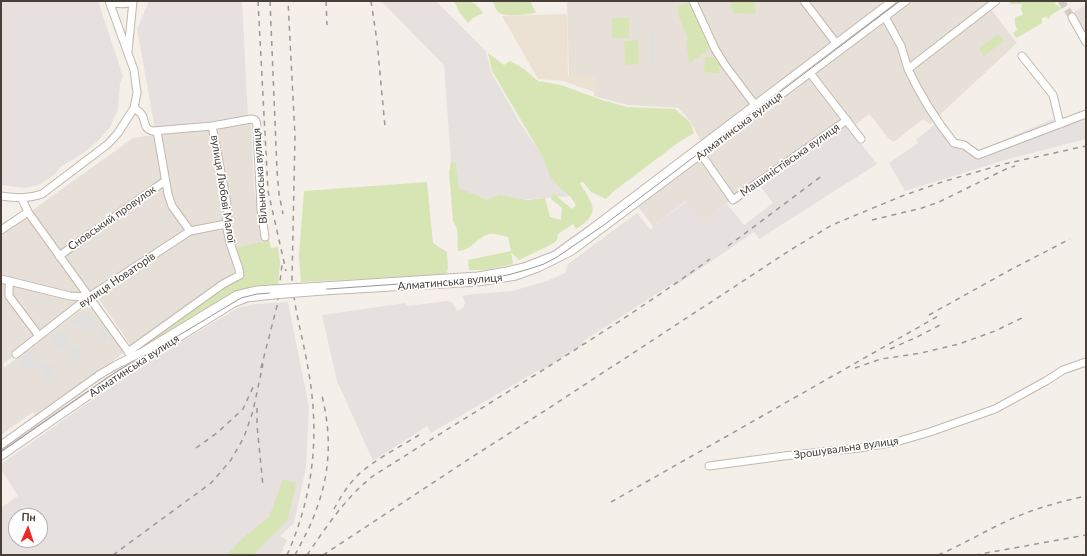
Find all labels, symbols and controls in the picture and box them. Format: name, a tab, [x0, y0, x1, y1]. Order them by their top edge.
street label: Алматинська вулиця	[693, 89, 785, 163]
street label: Машиністівська вулиця	[738, 121, 842, 199]
street label: Вільнюська вулиця	[250, 128, 270, 224]
street label: вулиця Любові Малої	[208, 134, 238, 244]
street label: Сновський провулок	[65, 183, 159, 253]
street label: вулиця Новаторів	[76, 250, 158, 310]
street label: Алматинська вулиця	[397, 271, 503, 293]
street label: Алматинська вулиця	[86, 332, 182, 400]
street label: Зрошувальна вулиця	[793, 434, 899, 462]
north arrow	[8, 508, 48, 548]
text: Пн	[21, 510, 36, 523]

